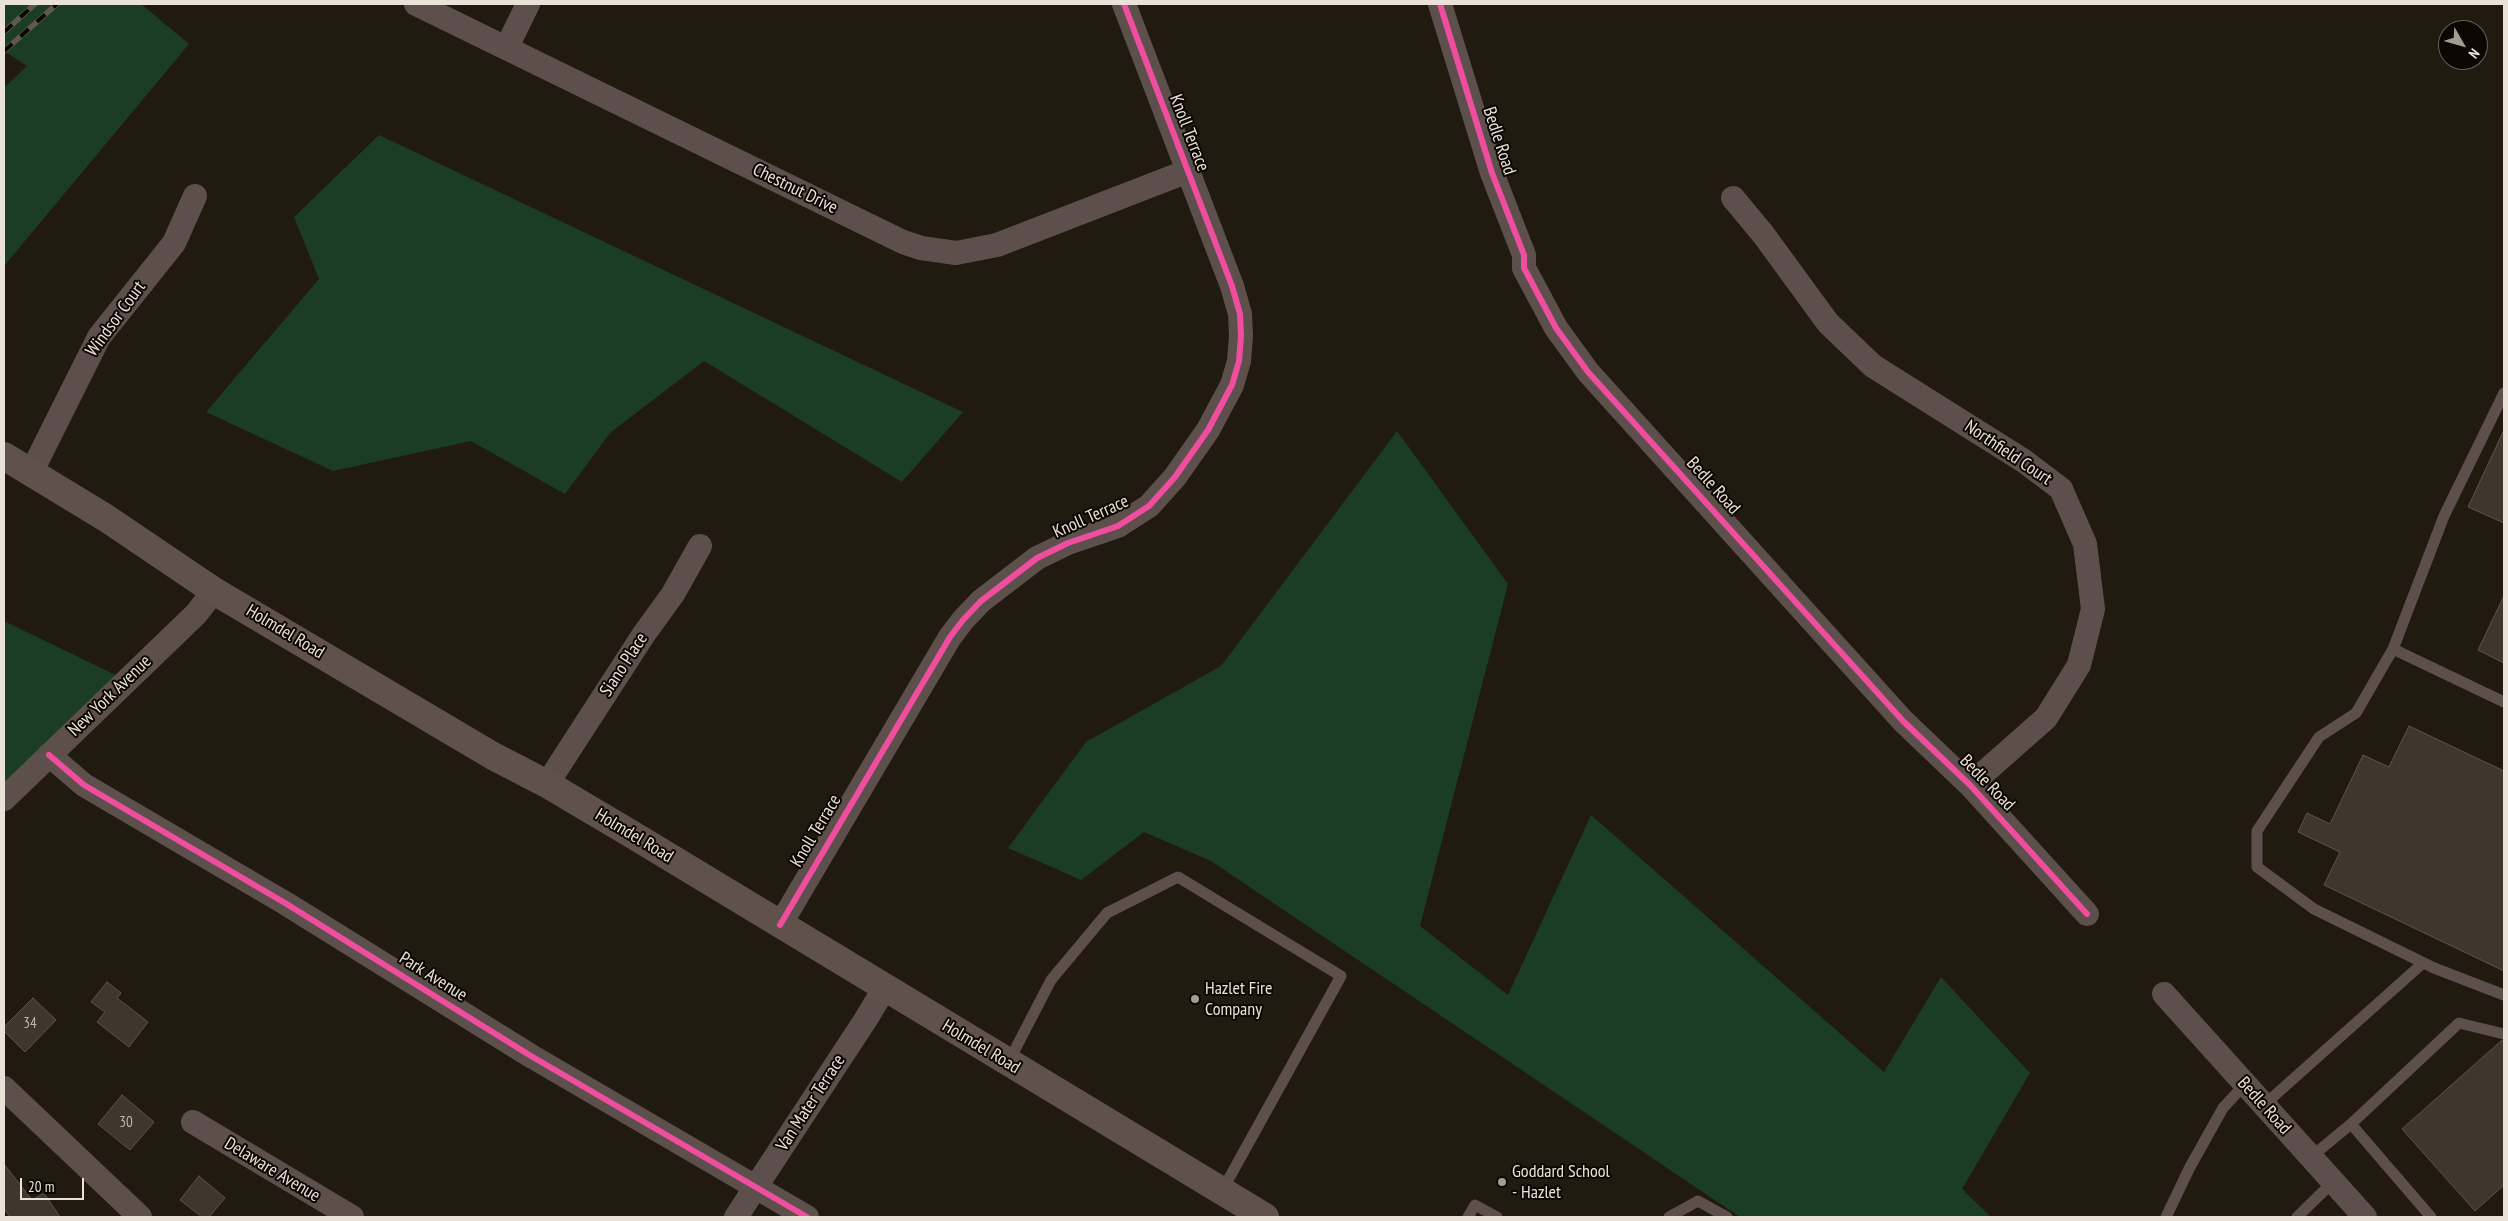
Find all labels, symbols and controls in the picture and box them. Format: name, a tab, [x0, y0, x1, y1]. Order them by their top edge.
north arrow	[2438, 20, 2488, 70]
text: N	[2465, 45, 2483, 62]
street label: Knoll Terrace	[1164, 92, 1214, 174]
street label: Bedle Road	[1478, 104, 1520, 178]
street label: Chestnut Drive	[749, 159, 841, 219]
street label: Windsor Court	[81, 277, 151, 361]
street label: Northfield Court	[1960, 416, 2056, 490]
street label: Bedle Road	[1682, 453, 1744, 519]
street label: Knoll Terrace	[1050, 491, 1132, 543]
street label: Holmdel Road	[242, 600, 328, 664]
street label: Siano Place	[596, 629, 652, 701]
street label: New York Avenue	[64, 651, 156, 741]
street label: Bedle Road	[1955, 750, 2019, 816]
street label: Knoll Terrace	[786, 791, 846, 871]
street label: Holmdel Road	[591, 804, 677, 868]
street label: Park Avenue	[395, 948, 471, 1006]
place label: Hazlet Fire Company	[1205, 978, 1272, 1021]
marker: Hazlet Fire Company	[1189, 993, 1201, 1005]
house number: 34	[23, 1015, 37, 1033]
street label: Holmdel Road	[938, 1015, 1024, 1079]
street label: Van Mater Terrace	[772, 1051, 850, 1155]
street label: Bedle Road	[2233, 1073, 2295, 1139]
house number: 30	[119, 1114, 133, 1132]
street label: Delaware Avenue	[220, 1133, 324, 1207]
place label: Goddard School - Hazlet	[1512, 1161, 1610, 1204]
scale bar	[22, 1168, 86, 1200]
marker: Goddard School - Hazlet	[1496, 1176, 1508, 1188]
text: 20 m	[28, 1177, 54, 1196]

